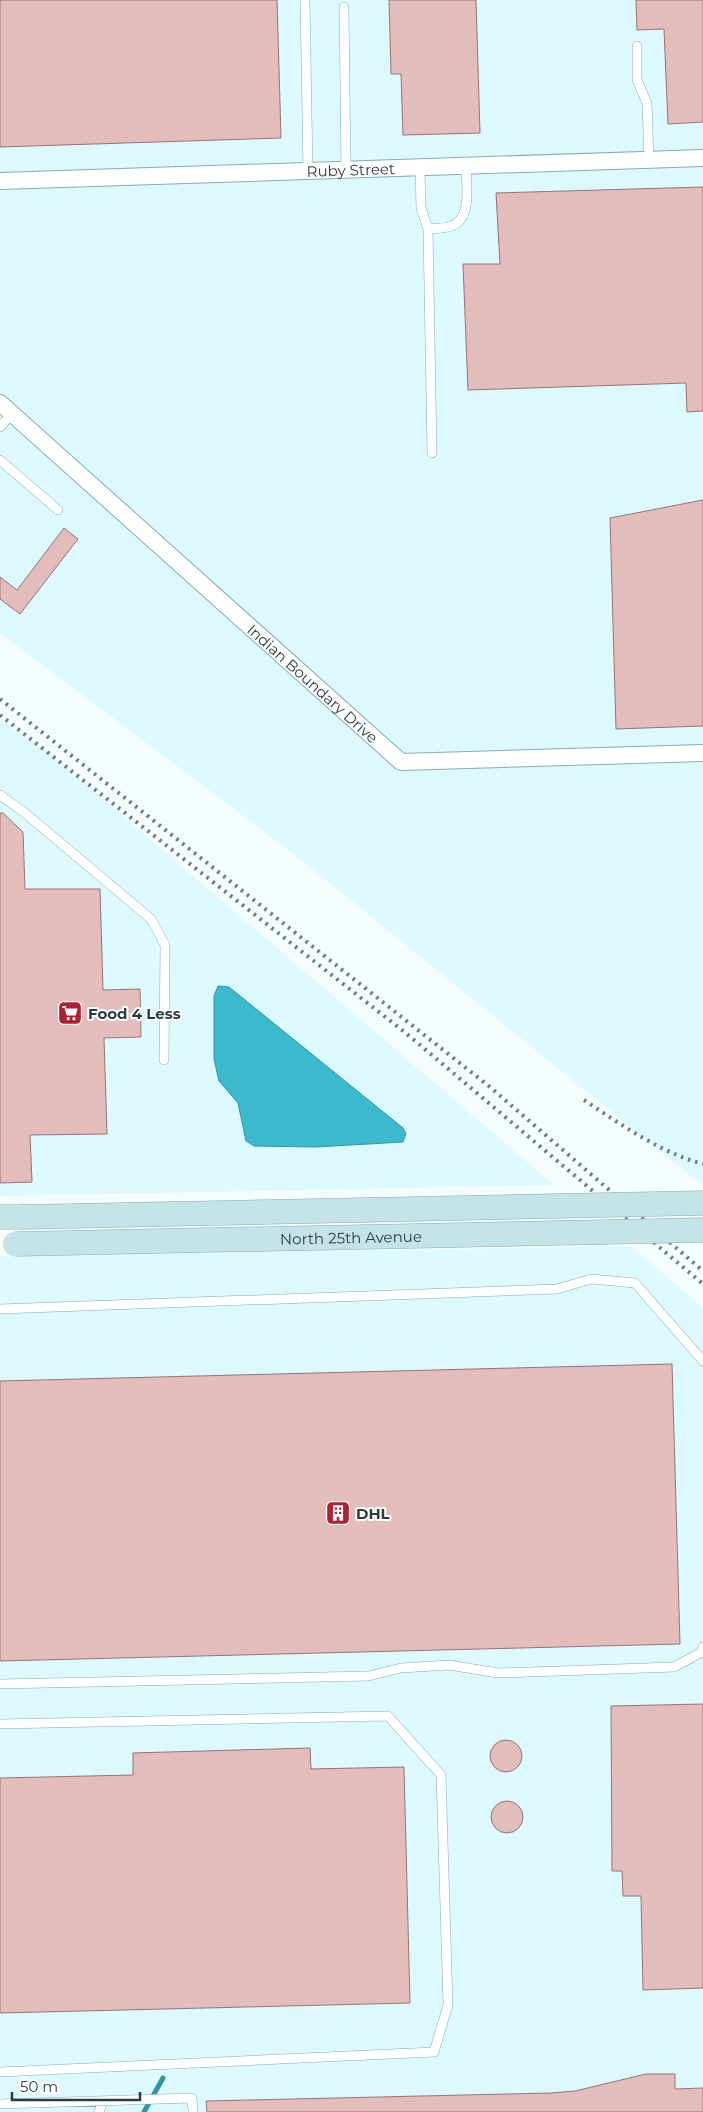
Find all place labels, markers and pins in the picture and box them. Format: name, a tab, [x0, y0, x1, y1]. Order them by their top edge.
supermarket icon: Food 4 Less	[57, 1000, 83, 1026]
place label: Food 4 Less	[88, 1004, 181, 1023]
building icon: DHL	[325, 1500, 351, 1526]
place label: DHL	[356, 1504, 390, 1523]

